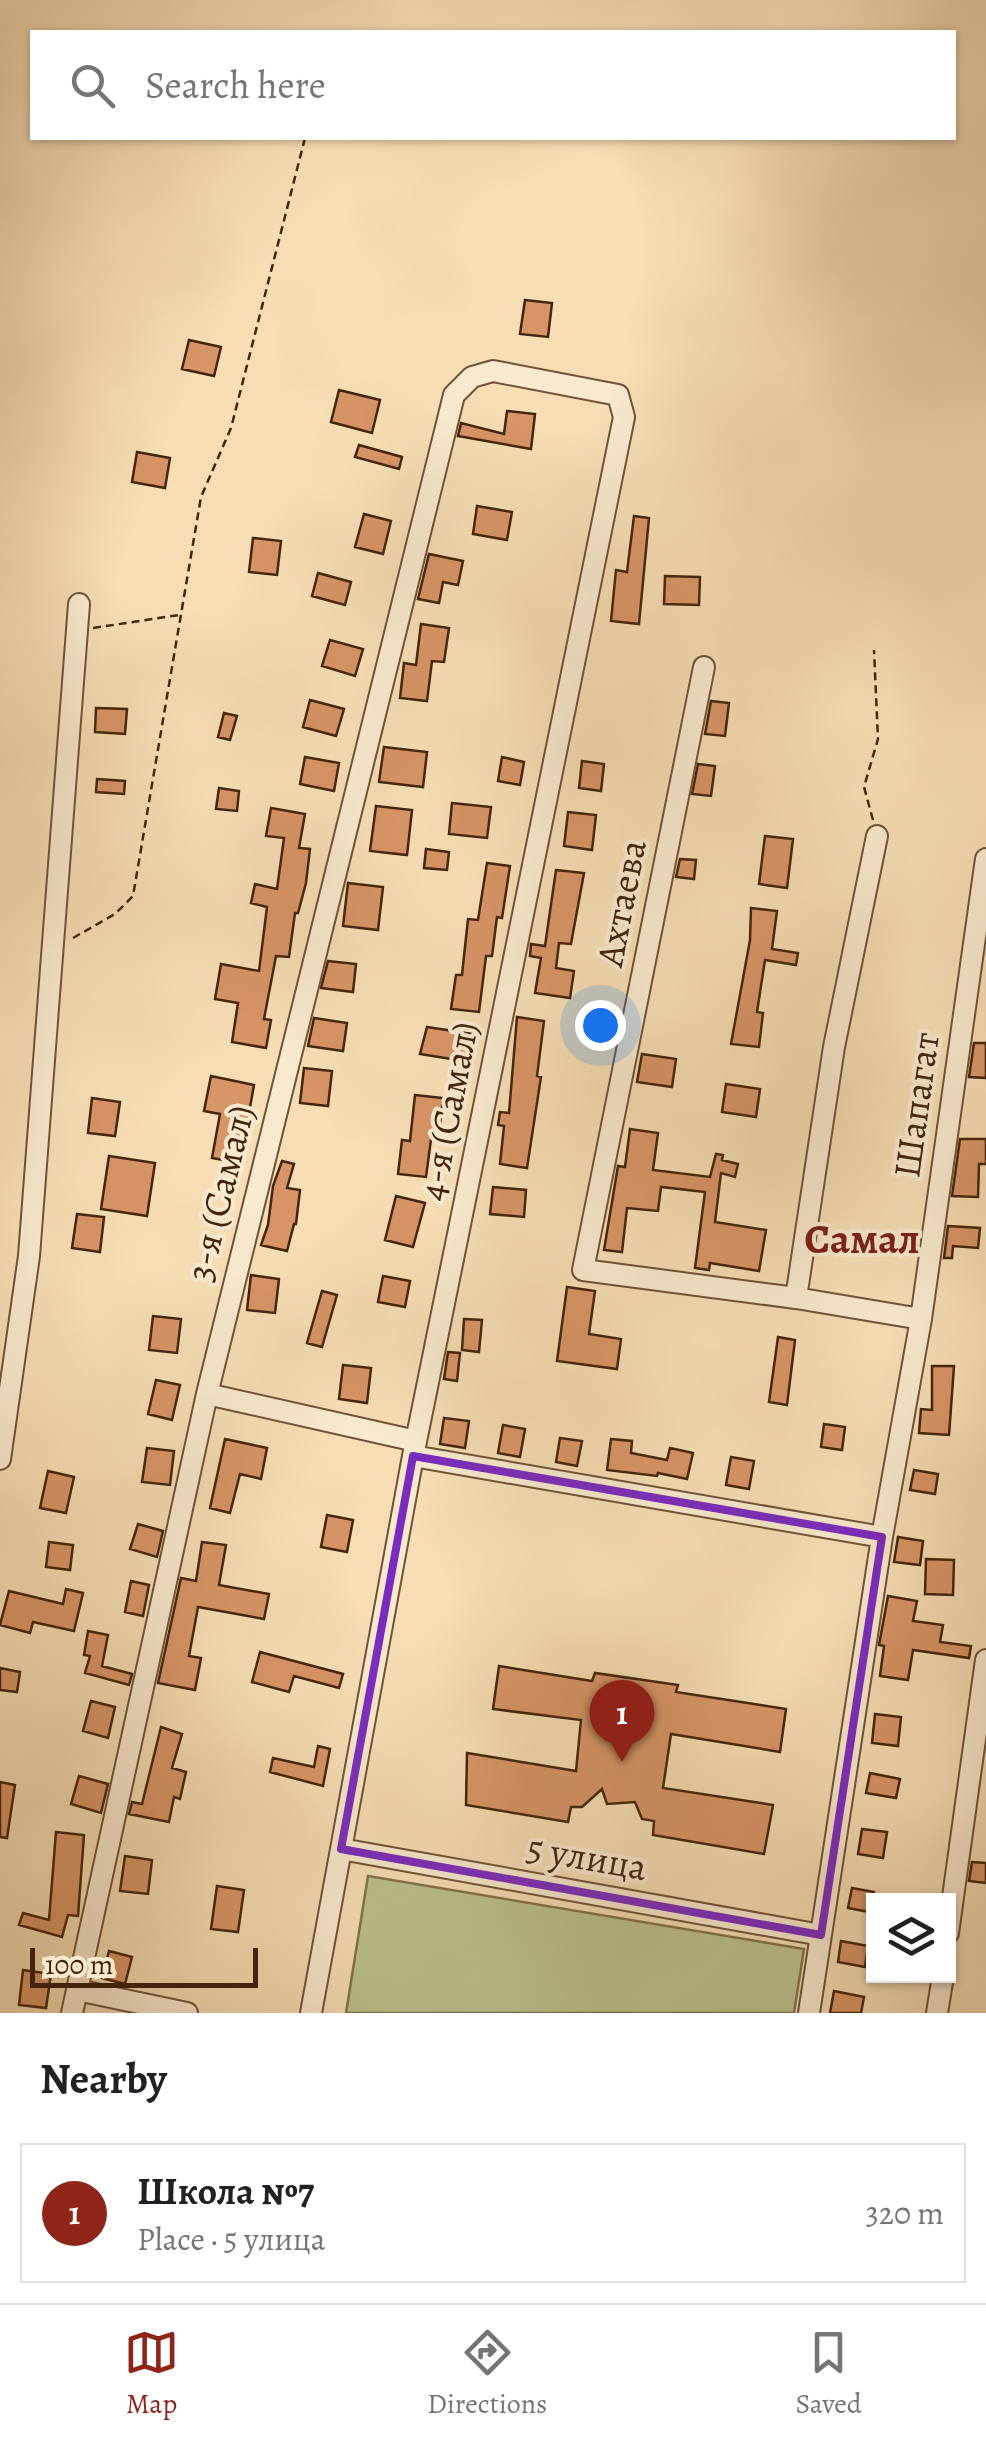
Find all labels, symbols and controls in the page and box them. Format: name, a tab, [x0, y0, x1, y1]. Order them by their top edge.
search box	[30, 30, 956, 140]
icon: search	[65, 58, 120, 113]
text: Search here	[145, 59, 326, 111]
street label: Ахтаева	[583, 835, 659, 972]
your location	[575, 1000, 626, 1051]
street label: 4-я (Самал)	[405, 1017, 491, 1205]
street label: Шапагат	[880, 1029, 952, 1181]
street label: 3-я (Самал)	[173, 1100, 267, 1286]
district label: Самал	[804, 1210, 920, 1267]
pin: 1	[590, 1680, 654, 1762]
street label: 5 улица	[523, 1821, 652, 1893]
map controls	[866, 1893, 956, 1983]
button: layers	[866, 1893, 956, 1983]
scale bar	[30, 1943, 258, 1988]
text: 100 m	[45, 1946, 113, 1984]
text: Nearby	[40, 2050, 167, 2107]
text: Школа №7	[137, 2165, 314, 2217]
text: 1	[69, 2191, 80, 2235]
text: 320 m	[865, 2191, 944, 2235]
text: Place · 5 улица	[137, 2217, 326, 2261]
tab: Map	[124, 2325, 179, 2423]
tab: Directions	[427, 2325, 547, 2423]
tab: Saved	[796, 2325, 862, 2423]

